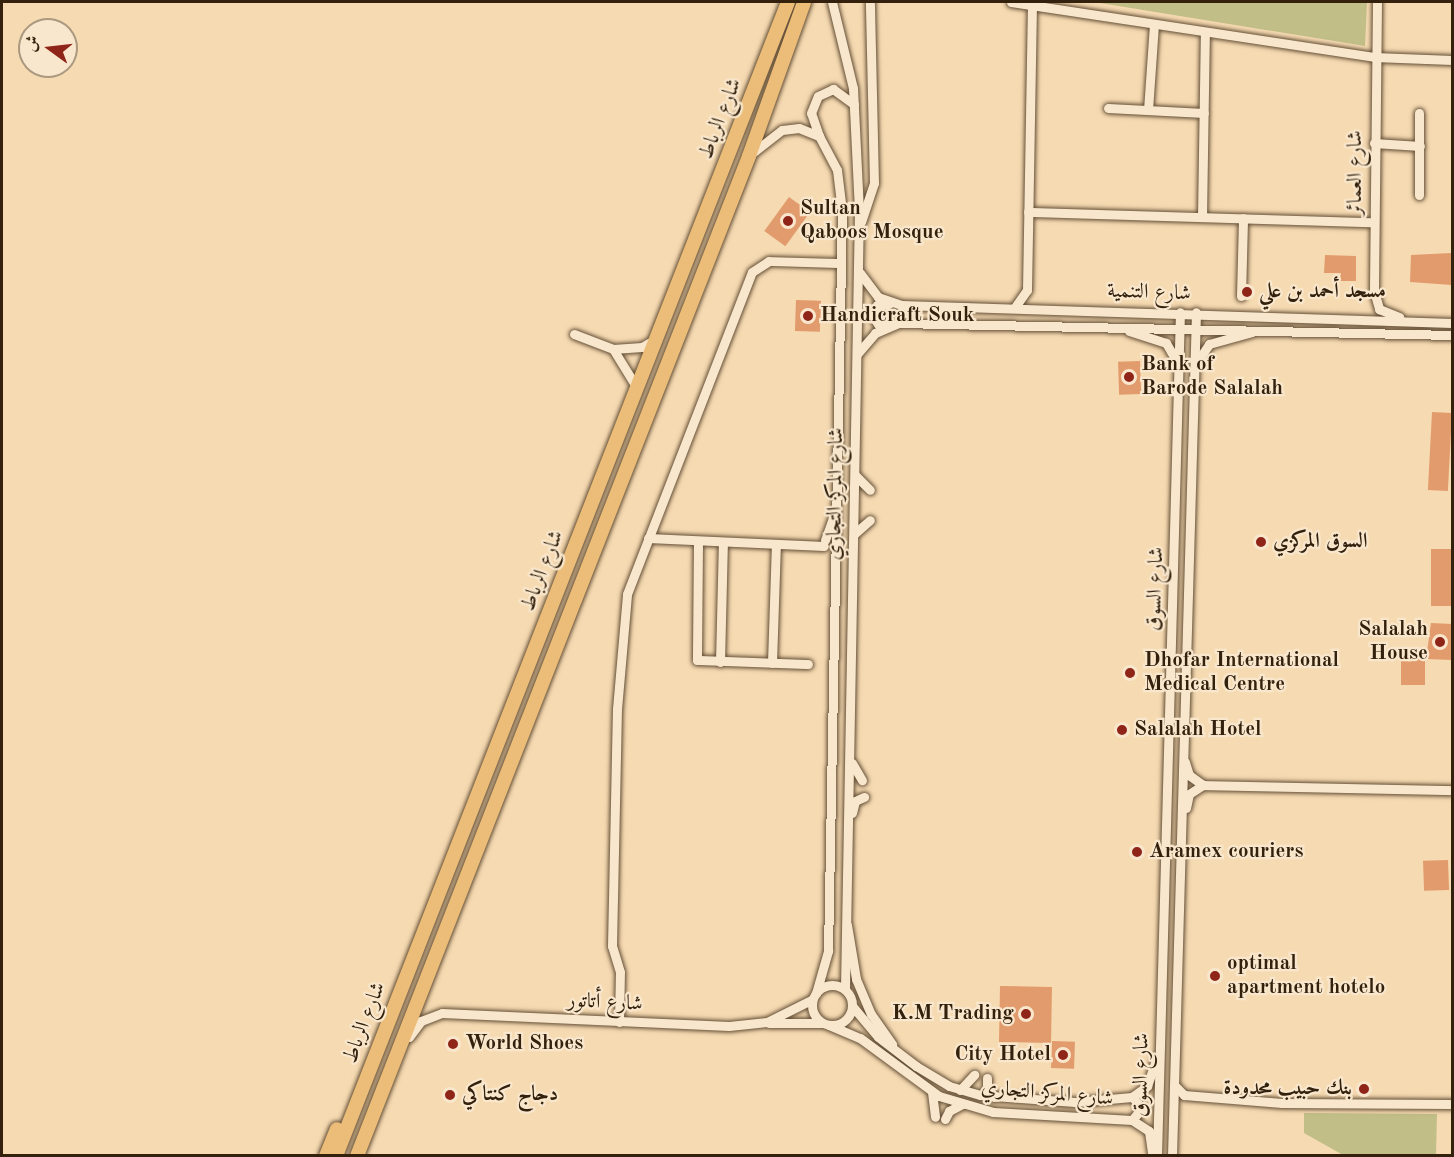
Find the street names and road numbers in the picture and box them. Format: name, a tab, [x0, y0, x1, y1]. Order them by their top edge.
street label: شارع الرباط	[694, 75, 748, 163]
street label: شارع العمائر	[1343, 130, 1369, 216]
street label: شارع التنمية	[1107, 279, 1191, 307]
street label: شارع المركز التجاري	[822, 427, 850, 561]
street label: شارع الرباط	[516, 527, 570, 615]
street label: شارع السوق	[1142, 547, 1170, 631]
street label: شارع الرباط	[338, 979, 392, 1067]
street label: شارع أتاتور	[567, 988, 643, 1018]
street label: شارع السوق	[1129, 1033, 1155, 1117]
street label: شارع المركز التجاري	[980, 1076, 1114, 1112]

